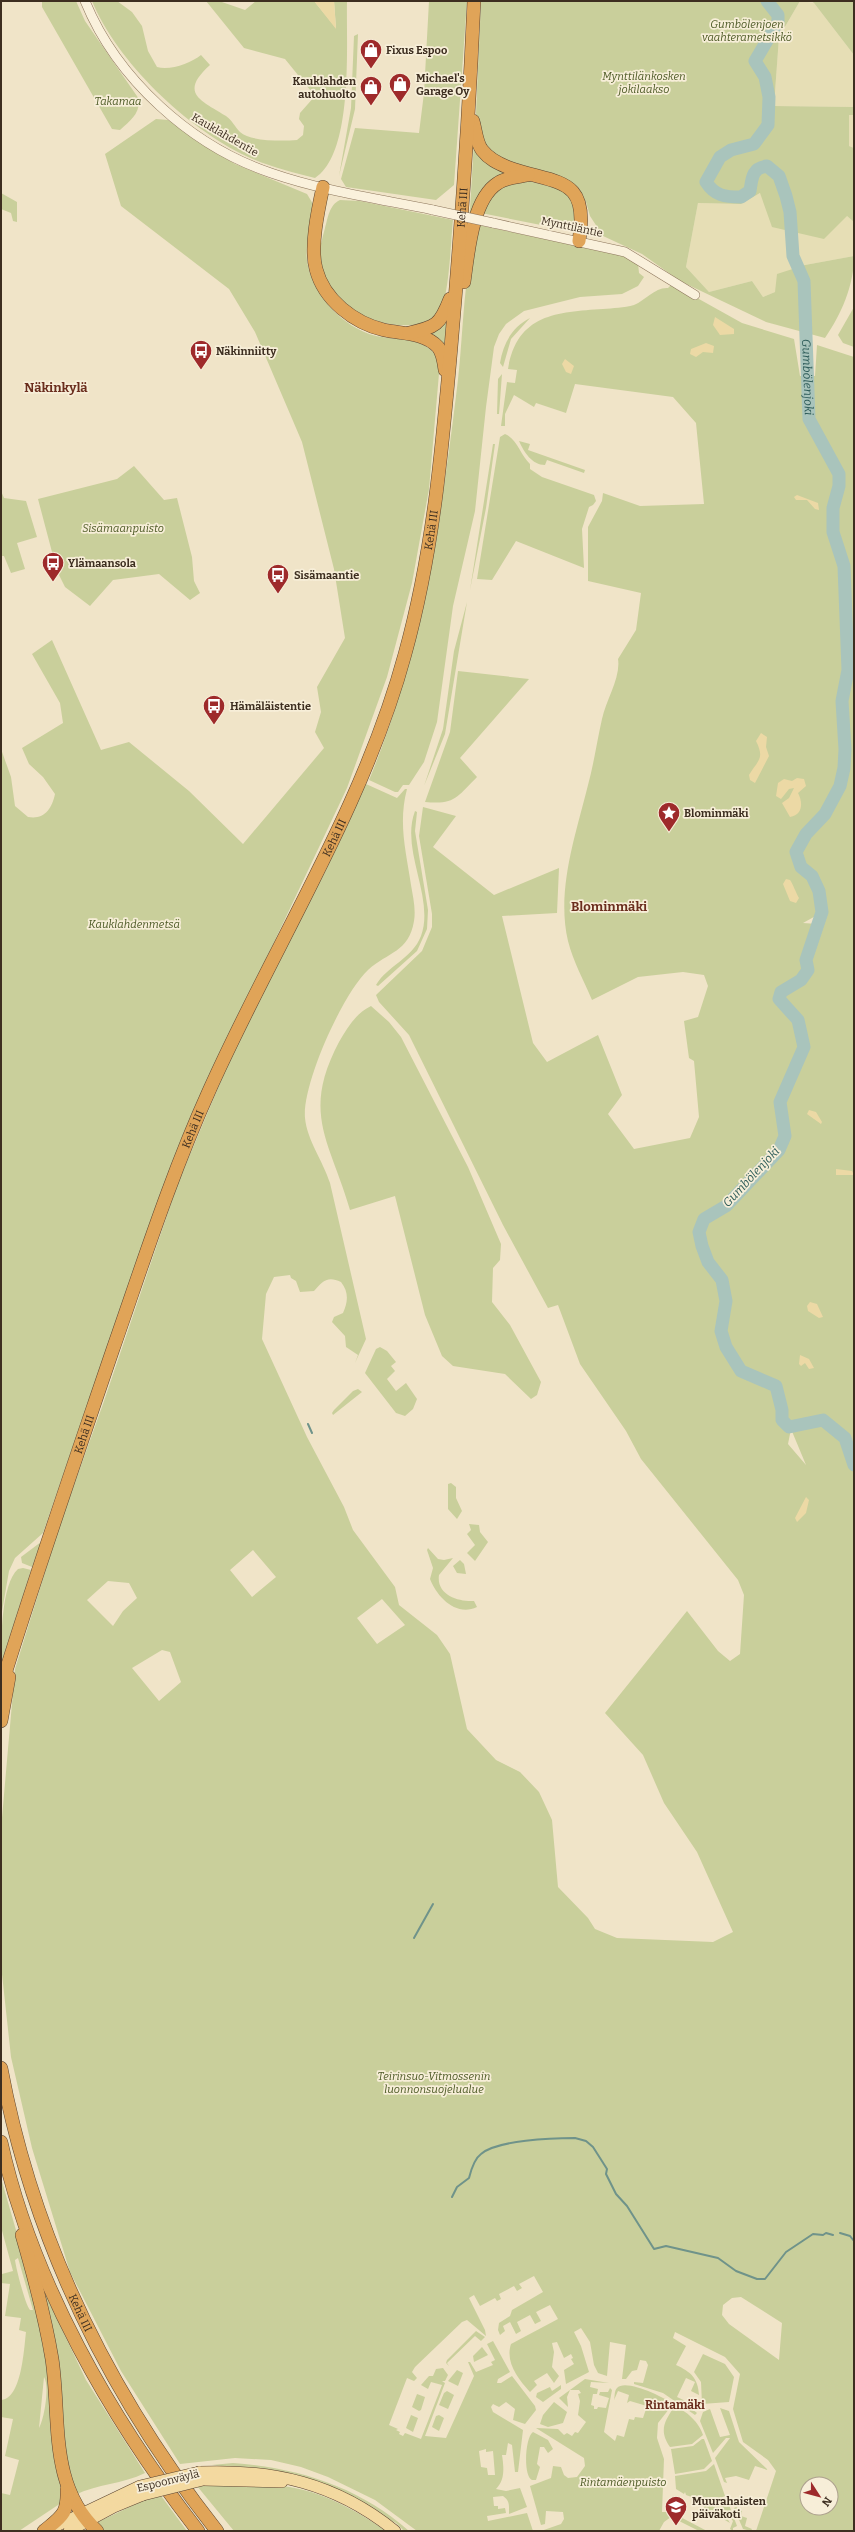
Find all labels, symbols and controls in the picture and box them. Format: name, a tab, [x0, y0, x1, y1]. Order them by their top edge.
park label: Gumbölenjoen vaahterametsikkö	[702, 18, 792, 44]
shop icon: Fixus Espoo	[358, 37, 384, 70]
place label: Fixus Espoo	[386, 44, 447, 57]
park label: Mynttilänkosken jokilaakso	[602, 70, 686, 96]
shop icon: Michael's Garage Oy	[387, 71, 413, 104]
place label: Michael's Garage Oy	[416, 72, 470, 98]
shop icon: Kauklahden autohuolto	[358, 74, 384, 107]
place label: Kauklahden autohuolto	[293, 75, 356, 101]
park label: Takamaa	[94, 95, 142, 108]
street label: Kauklahdentie	[189, 111, 261, 159]
street label: Kehä III	[454, 187, 470, 228]
street label: Mynttiläntie	[540, 214, 604, 240]
bus stop icon: Näkinniitty	[188, 338, 214, 371]
water label: Gumbölenjoki	[799, 339, 816, 416]
place label: Näkinniitty	[216, 345, 277, 358]
district label: Näkinkylä	[24, 380, 88, 395]
street label: Kehä III	[421, 509, 440, 551]
park label: Sisämaanpuisto	[82, 522, 164, 535]
bus stop icon: Ylämaansola	[40, 550, 66, 583]
place label: Ylämaansola	[68, 557, 137, 570]
bus stop icon: Sisämaantie	[265, 562, 291, 595]
place label: Sisämaantie	[294, 569, 359, 582]
bus stop icon: Hämäläistentie	[201, 693, 227, 726]
place label: Hämäläistentie	[230, 700, 311, 713]
place icon: Blominmäki	[656, 800, 682, 833]
place label: Blominmäki	[684, 807, 749, 820]
street label: Kehä III	[320, 817, 349, 859]
district label: Blominmäki	[571, 899, 647, 914]
park label: Kauklahdenmetsä	[88, 918, 180, 931]
street label: Kehä III	[179, 1108, 206, 1150]
water label: Gumbölenjoki	[720, 1144, 783, 1210]
street label: Kehä III	[71, 1413, 97, 1455]
park label: Teirinsuo-Vitmossenin luonnonsuojelualue	[378, 2070, 491, 2096]
street label: Kehä III	[66, 2292, 95, 2334]
district label: Rintamäki	[645, 2398, 705, 2412]
street label: Espoonväylä	[135, 2467, 201, 2495]
park label: Rintamäenpuisto	[580, 2476, 666, 2489]
north arrow	[799, 2476, 839, 2516]
school or university icon: Muurahaisten päiväkoti	[663, 2494, 689, 2527]
text: N	[819, 2494, 834, 2509]
place label: Muurahaisten päiväkoti	[692, 2495, 766, 2521]

